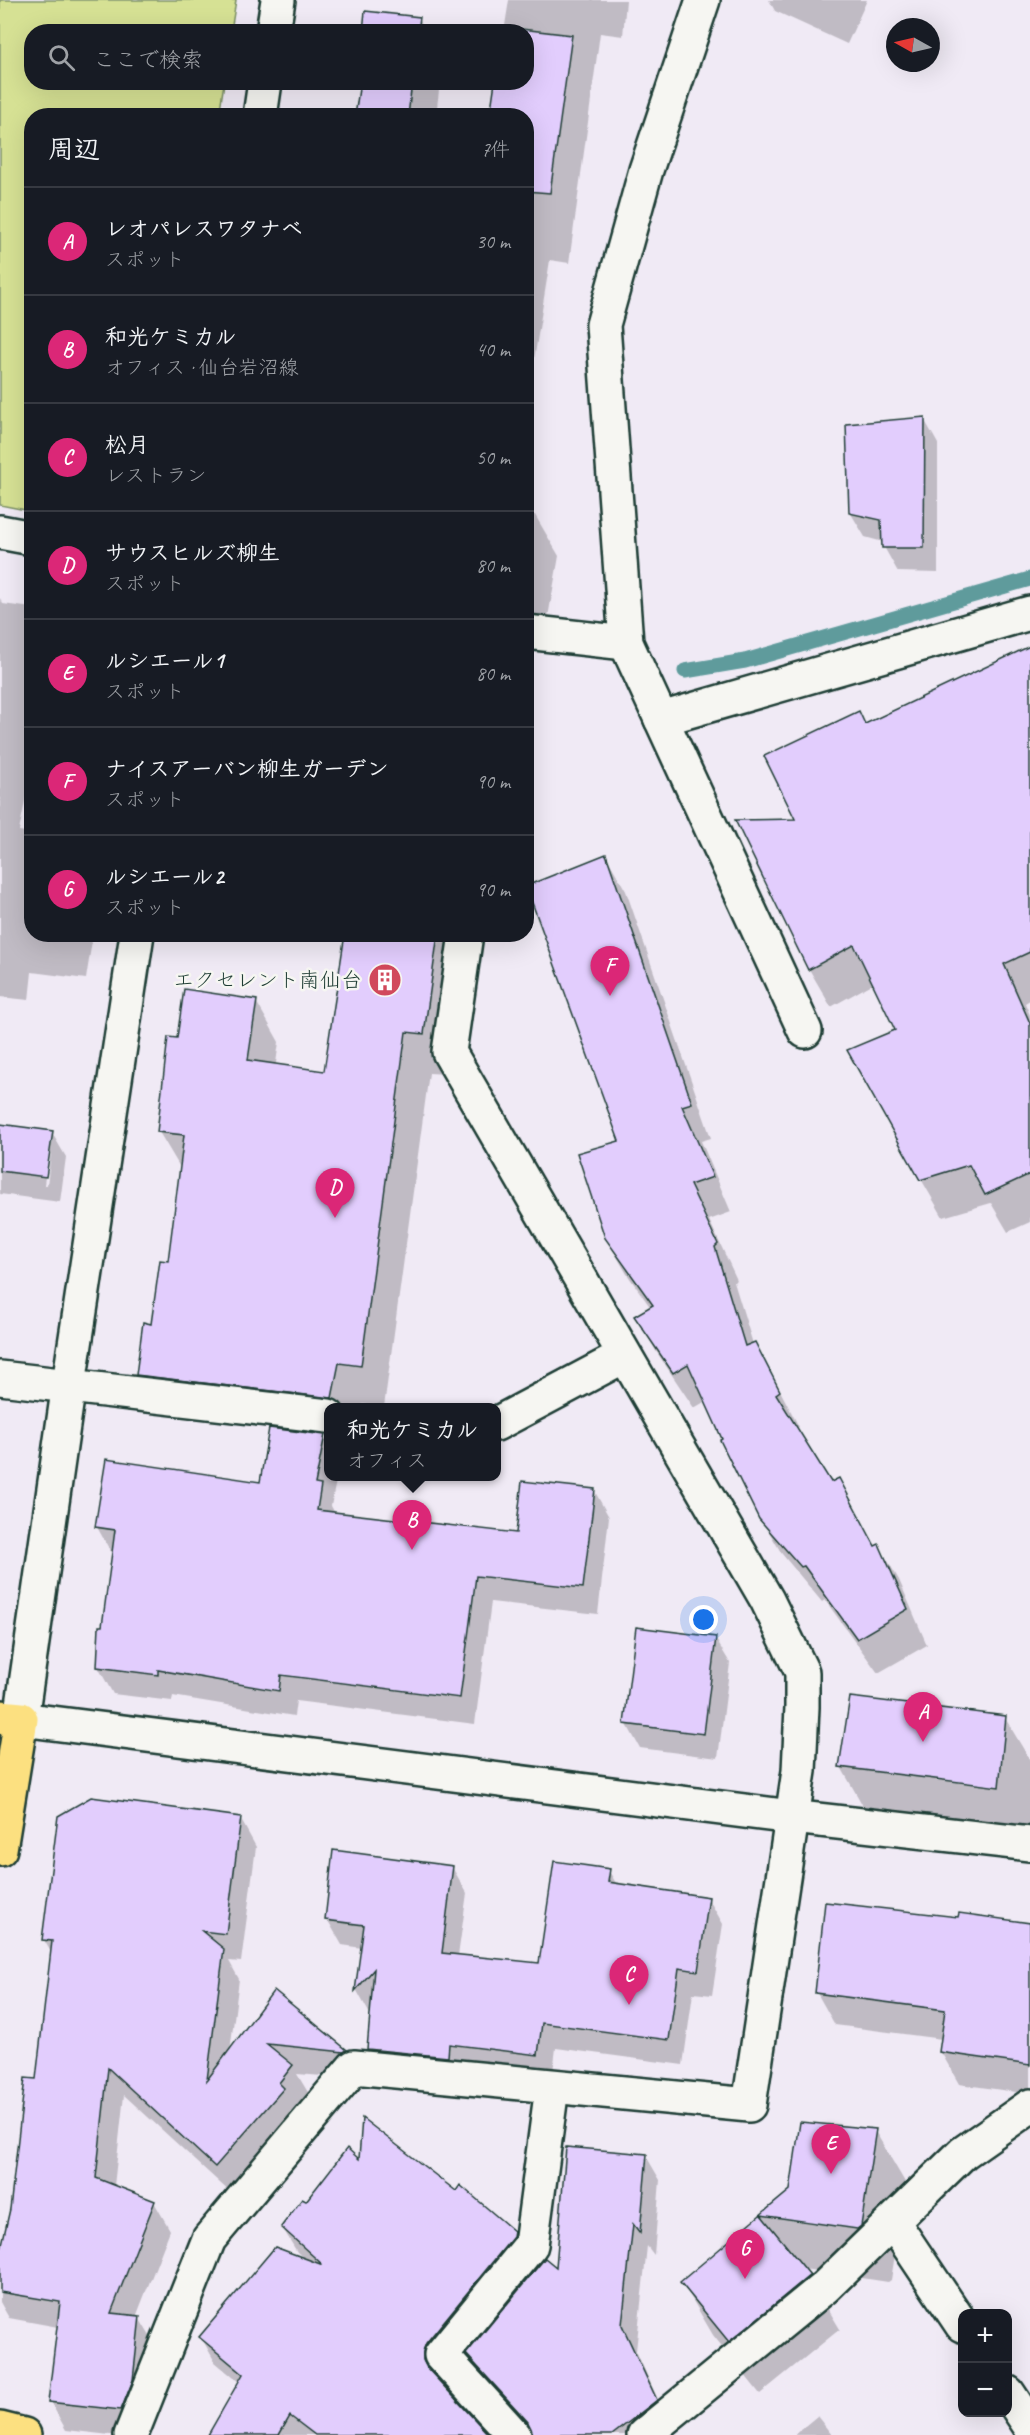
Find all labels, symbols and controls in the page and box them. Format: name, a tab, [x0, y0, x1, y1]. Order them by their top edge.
north arrow	[886, 18, 940, 72]
search box	[24, 24, 534, 90]
icon: search	[45, 41, 78, 74]
text: ここで検索	[93, 46, 203, 74]
text: 周辺	[48, 133, 100, 166]
text: 7件	[481, 137, 510, 162]
text: レオパレスワタナベ	[105, 215, 303, 243]
text: A	[62, 229, 73, 254]
text: 30 m	[476, 229, 510, 254]
text: スポット	[105, 247, 185, 272]
text: 和光ケミカル	[105, 323, 237, 351]
text: B	[62, 337, 73, 362]
text: 40 m	[476, 337, 510, 362]
text: オフィス · 仙台岩沼線	[105, 355, 298, 380]
text: 松月	[105, 431, 149, 459]
text: C	[63, 445, 72, 470]
text: 50 m	[476, 445, 510, 470]
text: レストラン	[105, 463, 207, 488]
text: サウスヒルズ柳生	[105, 539, 280, 567]
text: D	[62, 553, 73, 578]
text: 80 m	[476, 553, 510, 578]
text: スポット	[105, 571, 185, 596]
text: ルシエール1	[105, 647, 224, 675]
text: E	[62, 661, 73, 686]
text: 80 m	[476, 661, 510, 686]
text: スポット	[105, 679, 185, 704]
text: ナイスアーバン柳生ガーデン	[105, 755, 389, 783]
text: F	[63, 769, 72, 794]
text: 90 m	[476, 769, 510, 794]
text: スポット	[105, 787, 185, 812]
text: ルシエール2	[105, 863, 224, 891]
text: G	[63, 877, 72, 902]
text: 90 m	[476, 877, 510, 902]
text: スポット	[105, 895, 185, 920]
pin: F	[590, 946, 630, 996]
building icon: エクセレント南仙台	[367, 962, 403, 998]
place label: エクセレント南仙台	[173, 967, 362, 993]
pin: D	[316, 1168, 354, 1218]
popup	[324, 1403, 501, 1481]
text: 和光ケミカル	[347, 1416, 478, 1444]
text: オフィス	[347, 1448, 427, 1473]
pin: B	[392, 1500, 432, 1550]
your location	[689, 1605, 718, 1634]
pin: A	[904, 1692, 942, 1742]
pin: C	[610, 1956, 648, 2005]
pin: E	[812, 2124, 850, 2174]
pin: G	[726, 2230, 764, 2279]
map controls	[958, 2309, 1012, 2417]
button: +	[958, 2309, 1012, 2363]
button: −	[958, 2363, 1012, 2417]

